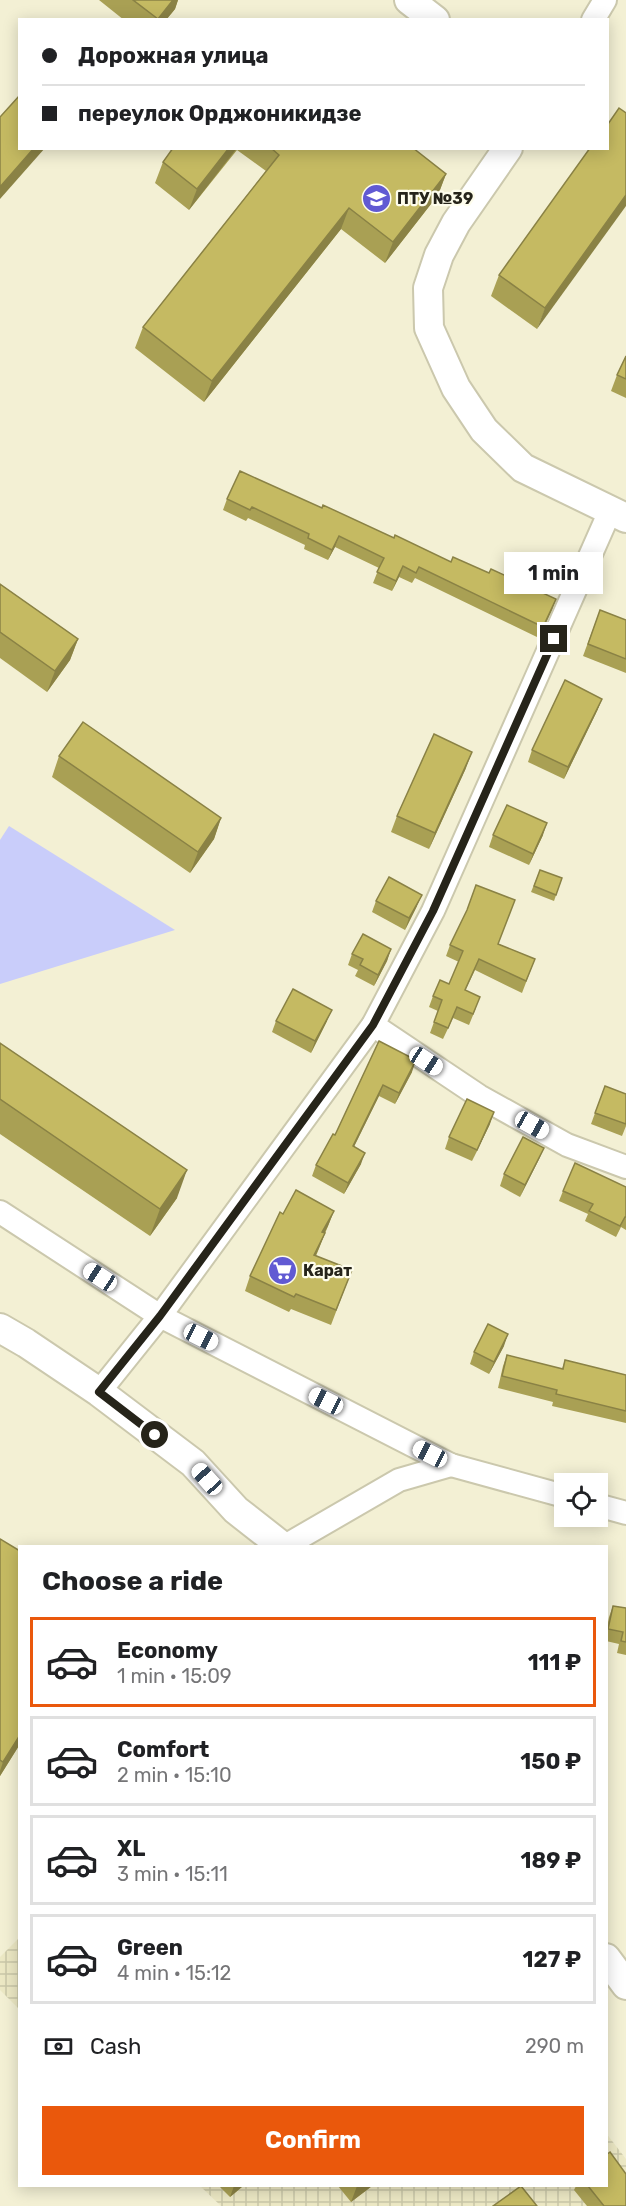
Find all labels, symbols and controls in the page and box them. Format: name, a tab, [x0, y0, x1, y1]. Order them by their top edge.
text: Дорожная улица	[78, 42, 269, 69]
text: переулок Орджоникидзе	[78, 100, 362, 127]
school or university icon: ПТУ №39	[360, 182, 392, 214]
place label: ПТУ №39	[397, 189, 473, 208]
callout: 1 min	[504, 552, 604, 594]
text: 1 min	[528, 561, 579, 585]
route end	[540, 625, 567, 652]
car	[406, 1044, 446, 1078]
car	[512, 1108, 552, 1142]
supermarket icon: Карат	[266, 1254, 298, 1286]
car	[80, 1260, 120, 1294]
place label: Карат	[303, 1261, 352, 1280]
car	[181, 1321, 221, 1353]
car	[306, 1385, 346, 1417]
route start	[141, 1421, 168, 1448]
car	[410, 1438, 450, 1470]
car	[188, 1460, 226, 1498]
map controls	[554, 1473, 608, 1527]
button: locate	[554, 1473, 608, 1527]
text: Choose a ride	[42, 1565, 223, 1597]
icon: car	[45, 1635, 99, 1689]
text: Economy	[117, 1637, 218, 1664]
text: 111 ₽	[528, 1649, 581, 1676]
text: 1 min · 15:09	[117, 1664, 232, 1688]
icon: car	[45, 1734, 99, 1788]
text: Comfort	[117, 1736, 209, 1763]
text: 150 ₽	[520, 1748, 581, 1775]
text: 2 min · 15:10	[117, 1763, 232, 1787]
icon: car	[45, 1833, 99, 1887]
text: XL	[117, 1835, 145, 1862]
text: 189 ₽	[521, 1847, 581, 1874]
text: 3 min · 15:11	[117, 1862, 228, 1886]
icon: car	[45, 1932, 99, 1986]
text: Green	[117, 1934, 183, 1961]
text: 127 ₽	[523, 1946, 581, 1973]
text: 4 min · 15:12	[117, 1961, 231, 1985]
icon: cash	[42, 2030, 75, 2063]
text: Cash	[90, 2033, 141, 2060]
text: 290 m	[525, 2034, 584, 2058]
button: Confirm	[42, 2106, 584, 2175]

